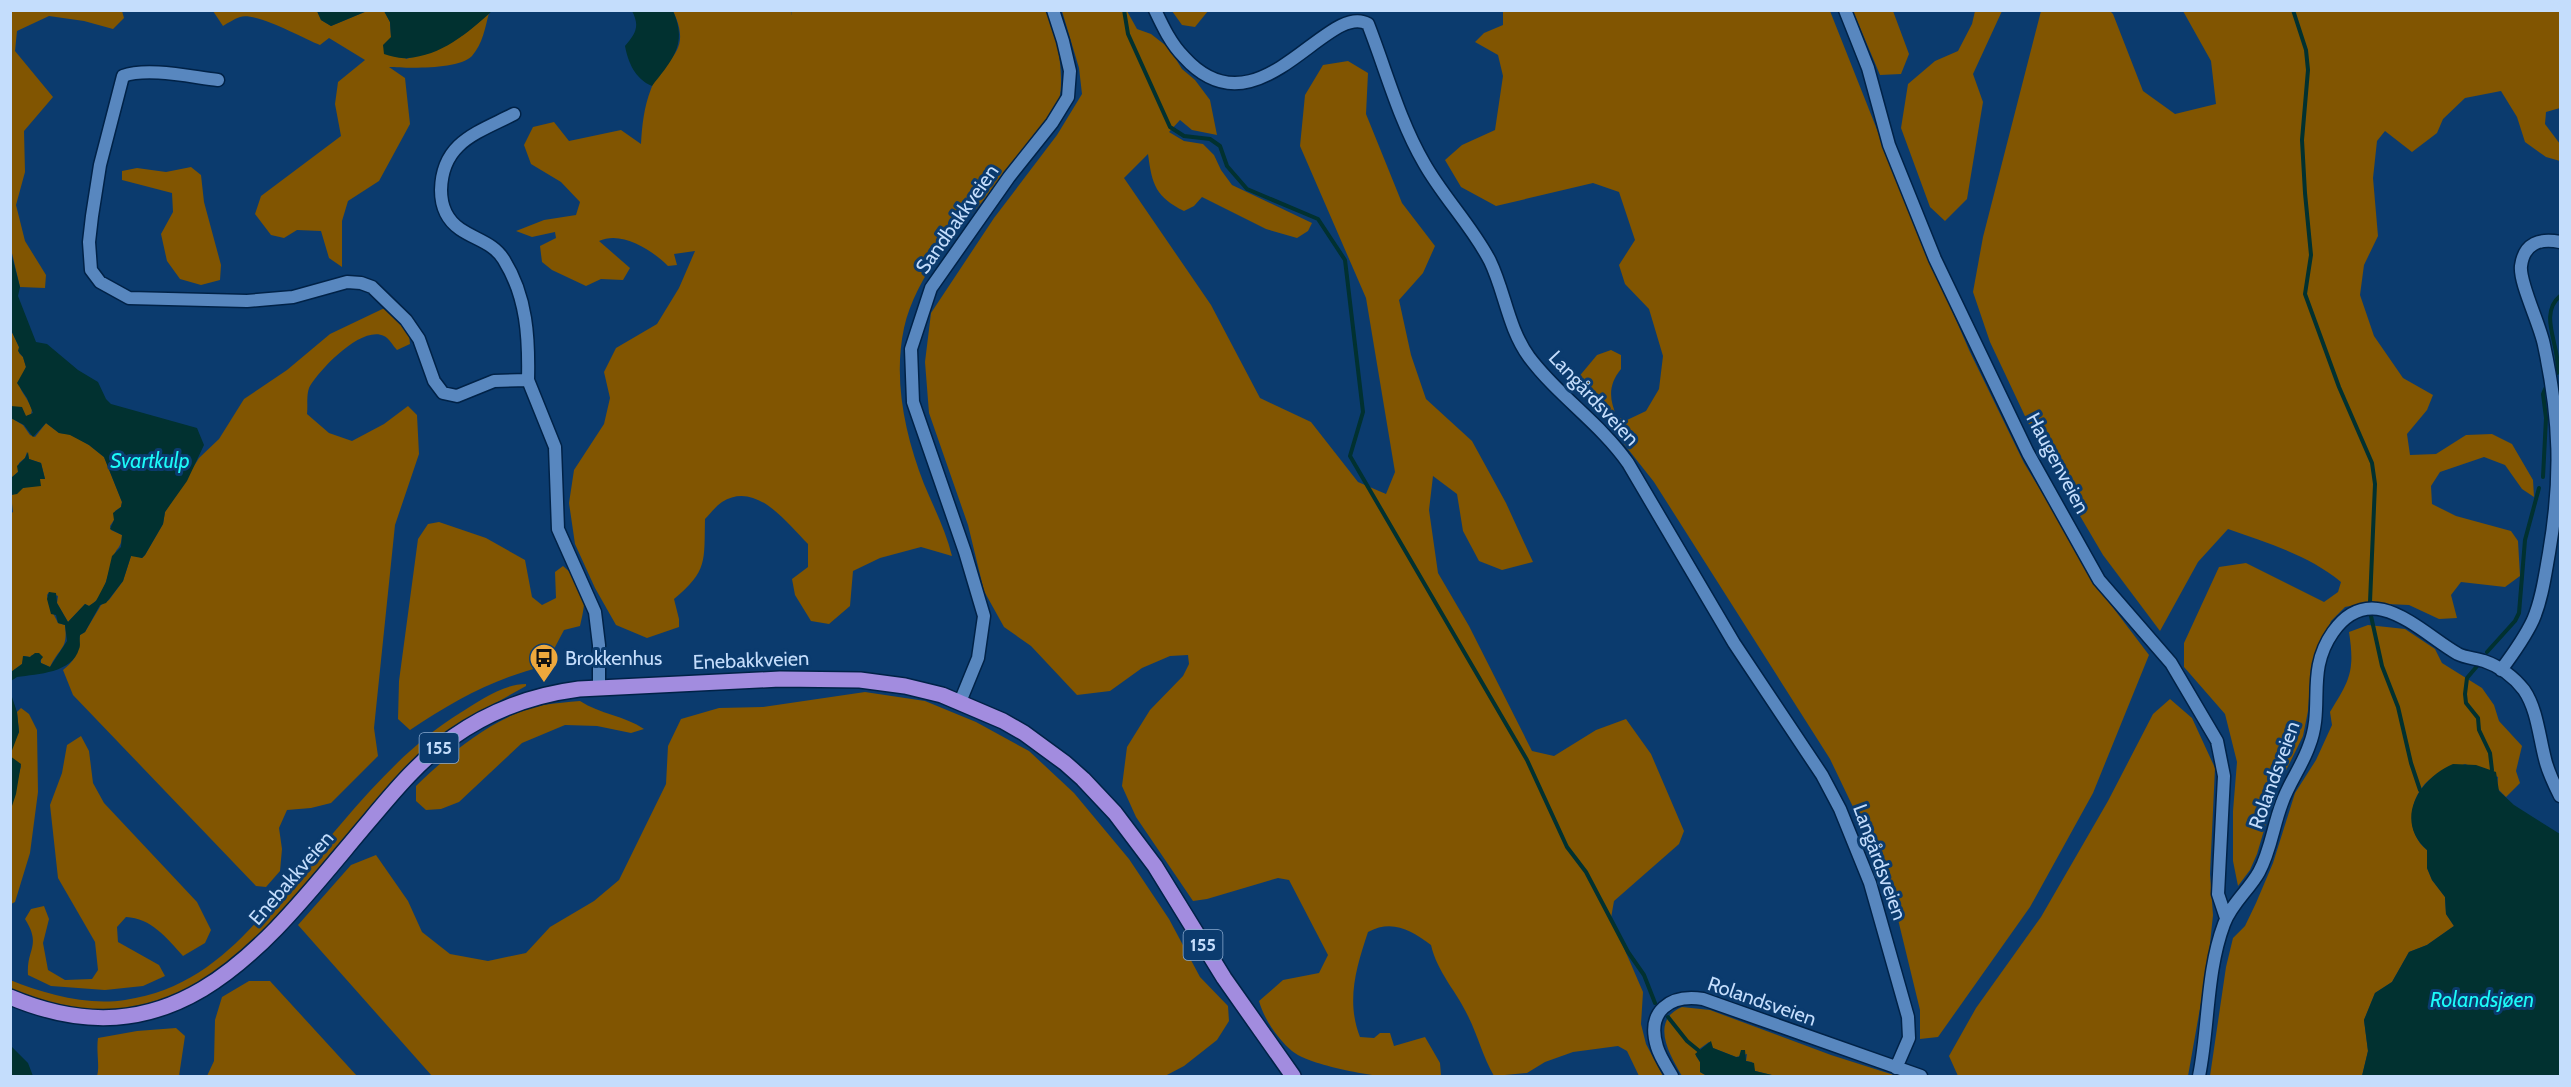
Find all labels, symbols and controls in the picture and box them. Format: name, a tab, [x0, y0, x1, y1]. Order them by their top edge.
street label: Sandbakkveien	[911, 160, 1003, 278]
street label: Langårdsveien	[1544, 345, 1644, 451]
street label: Haugenveien	[2021, 409, 2095, 517]
water label: Svartkulp	[110, 448, 190, 473]
bus stop icon: Brokkenhus	[528, 642, 560, 684]
place label: Brokkenhus	[565, 646, 662, 670]
street label: Enebakkveien	[692, 646, 810, 674]
street label: Rolandsveien	[2243, 718, 2305, 832]
road number: 155	[420, 733, 458, 763]
street label: Langårdsveien	[1848, 801, 1912, 923]
street label: Enebakkveien	[244, 826, 338, 930]
road number: 155	[1184, 930, 1222, 960]
street label: Rolandsveien	[1705, 971, 1819, 1031]
water label: Rolandsjøen	[2430, 987, 2534, 1013]

